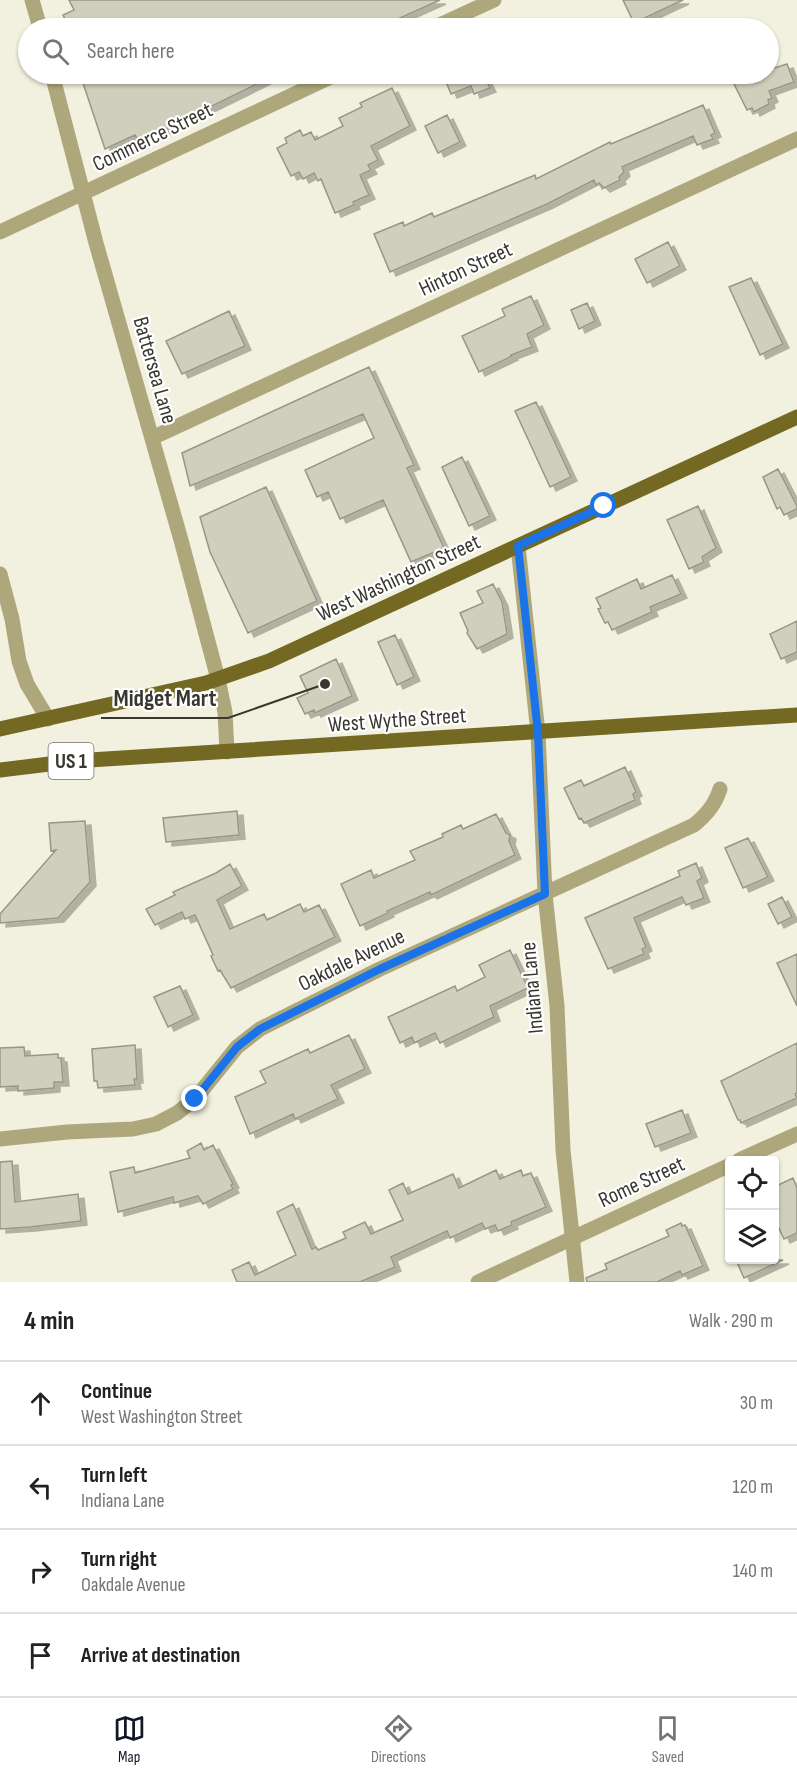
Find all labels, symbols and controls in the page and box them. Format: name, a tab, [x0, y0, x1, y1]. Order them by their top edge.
search box	[18, 18, 779, 84]
icon: search	[39, 35, 72, 68]
text: Search here	[87, 38, 174, 65]
street label: Commerce Street	[88, 97, 217, 178]
street label: Hinton Street	[415, 236, 517, 303]
street label: Battersea Lane	[126, 314, 183, 427]
route start	[590, 492, 616, 518]
street label: West Washington Street	[312, 528, 485, 628]
callout: Midget Mart	[101, 676, 228, 718]
text: Midget Mart	[113, 684, 217, 713]
street label: West Wythe Street	[327, 702, 467, 739]
road number: US 1	[48, 743, 94, 779]
street label: Oakdale Avenue	[294, 923, 409, 998]
street label: Indiana Lane	[515, 941, 550, 1035]
route end	[181, 1085, 207, 1111]
street label: Rome Street	[594, 1151, 689, 1214]
map controls	[725, 1156, 779, 1264]
button: locate	[725, 1156, 779, 1210]
button: layers	[725, 1210, 779, 1264]
text: 4 min	[24, 1306, 74, 1337]
text: Walk · 290 m	[689, 1309, 773, 1333]
text: Continue	[81, 1378, 152, 1405]
icon: ahead	[24, 1387, 57, 1420]
text: 30 m	[740, 1391, 773, 1415]
text: West Washington Street	[81, 1405, 242, 1429]
text: Turn left	[81, 1462, 147, 1489]
icon: left	[24, 1471, 57, 1504]
text: 120 m	[733, 1475, 773, 1499]
text: Indiana Lane	[81, 1489, 165, 1513]
text: Turn right	[81, 1546, 157, 1573]
icon: right	[24, 1555, 57, 1588]
text: 140 m	[733, 1559, 773, 1583]
text: Oakdale Avenue	[81, 1573, 186, 1597]
icon: arrive	[24, 1639, 57, 1672]
text: Arrive at destination	[81, 1642, 240, 1669]
tab: Map	[113, 1712, 146, 1767]
tab: Directions	[371, 1712, 426, 1767]
tab: Saved	[651, 1712, 684, 1767]

